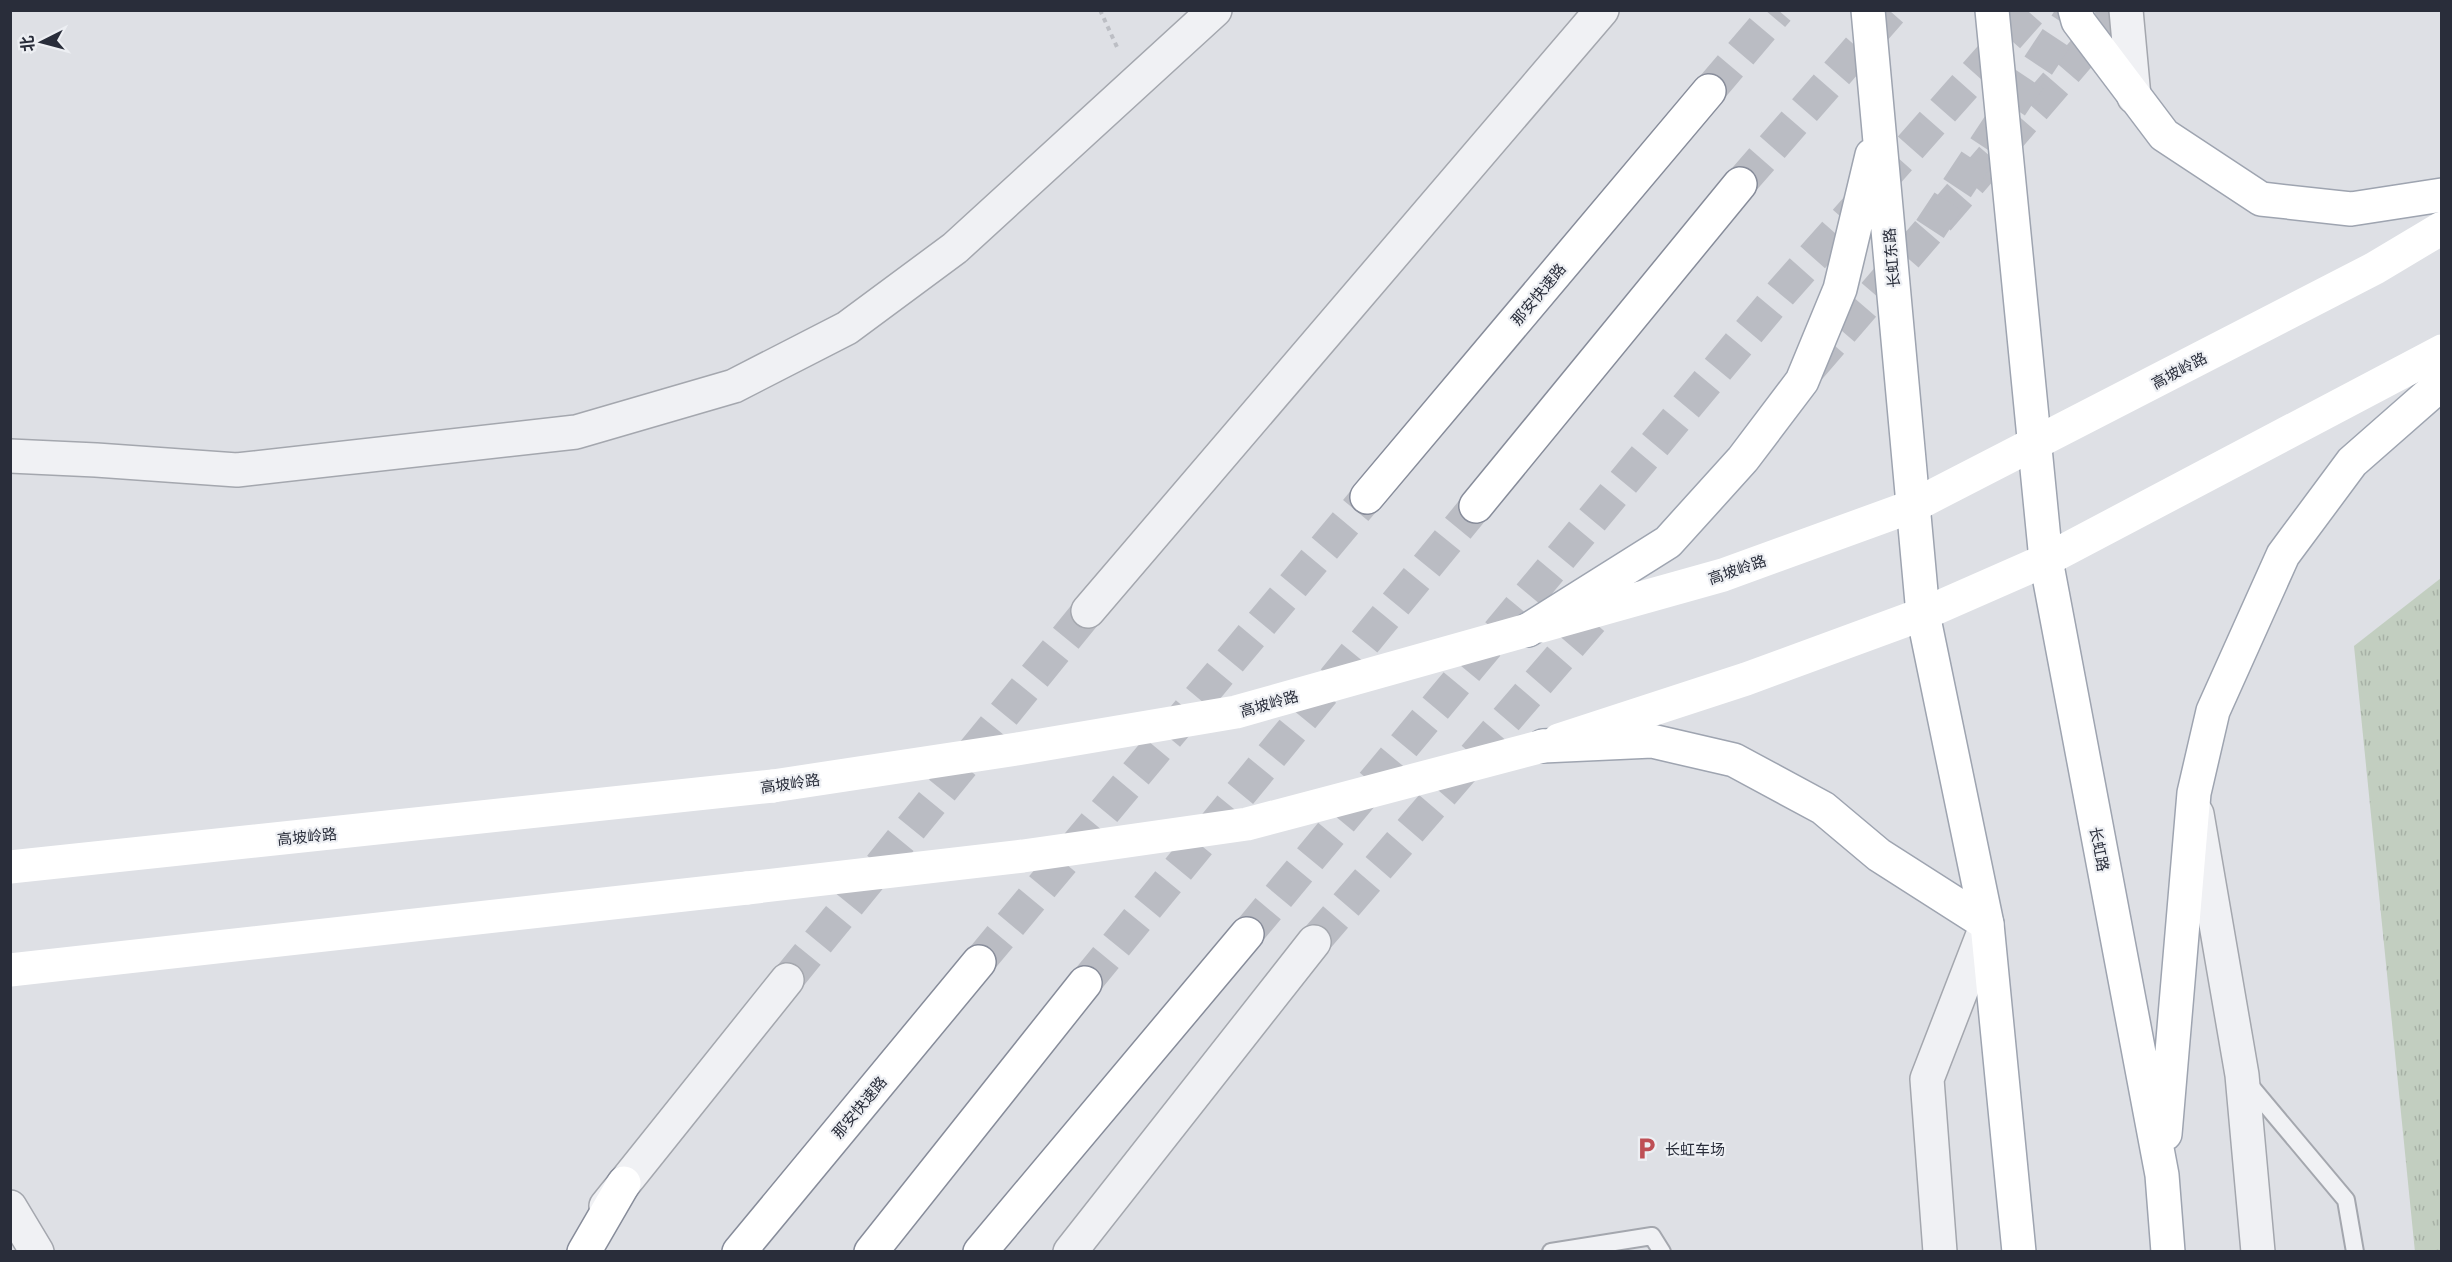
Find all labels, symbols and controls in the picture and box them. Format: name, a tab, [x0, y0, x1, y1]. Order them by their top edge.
north arrow	[12, 12, 72, 72]
text: 北	[16, 35, 37, 53]
street label: 长虹东路	[1879, 227, 1903, 289]
street label: 那安快速路	[1507, 259, 1569, 329]
street label: 高坡岭路	[2148, 348, 2210, 392]
street label: 高坡岭路	[1706, 551, 1768, 587]
street label: 高坡岭路	[1238, 686, 1300, 720]
street label: 高坡岭路	[759, 770, 821, 796]
street label: 高坡岭路	[276, 824, 338, 848]
street label: 长虹路	[2087, 825, 2113, 873]
street label: 那安快速路	[828, 1072, 890, 1142]
parking icon: 长虹车场	[1634, 1136, 1660, 1162]
place label: 长虹车场	[1665, 1140, 1725, 1158]

